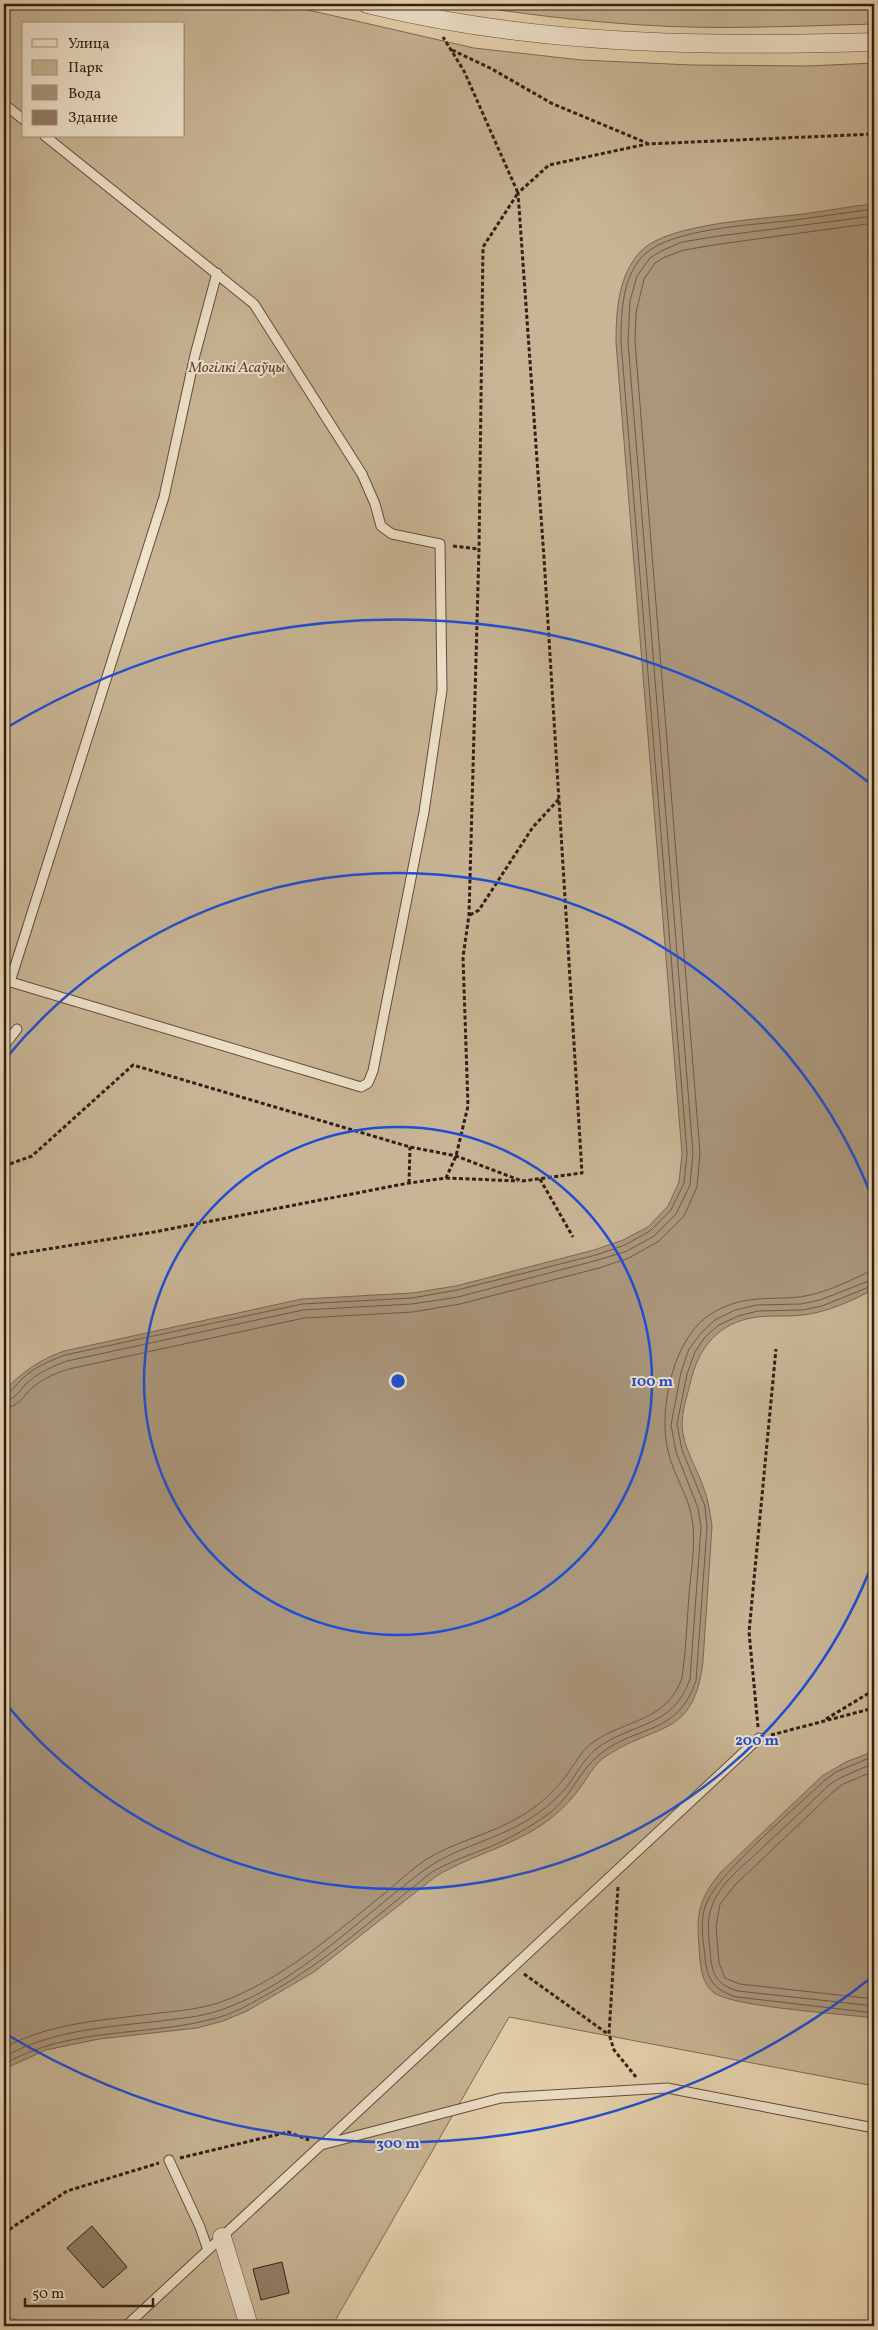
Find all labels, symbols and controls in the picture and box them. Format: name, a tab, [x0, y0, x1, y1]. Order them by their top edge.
legend	[22, 22, 185, 138]
text: Улица	[68, 34, 110, 55]
text: Парк	[68, 58, 103, 79]
text: Вода	[68, 84, 101, 105]
text: Здание	[68, 108, 118, 129]
park label: Могілкі Асаўцы	[188, 358, 286, 379]
centre of rings	[389, 1372, 407, 1390]
text: 100 m	[631, 1372, 674, 1393]
text: 200 m	[735, 1731, 779, 1752]
text: 300 m	[376, 2134, 420, 2155]
scale bar	[25, 2275, 152, 2307]
text: 50 m	[32, 2284, 64, 2305]

